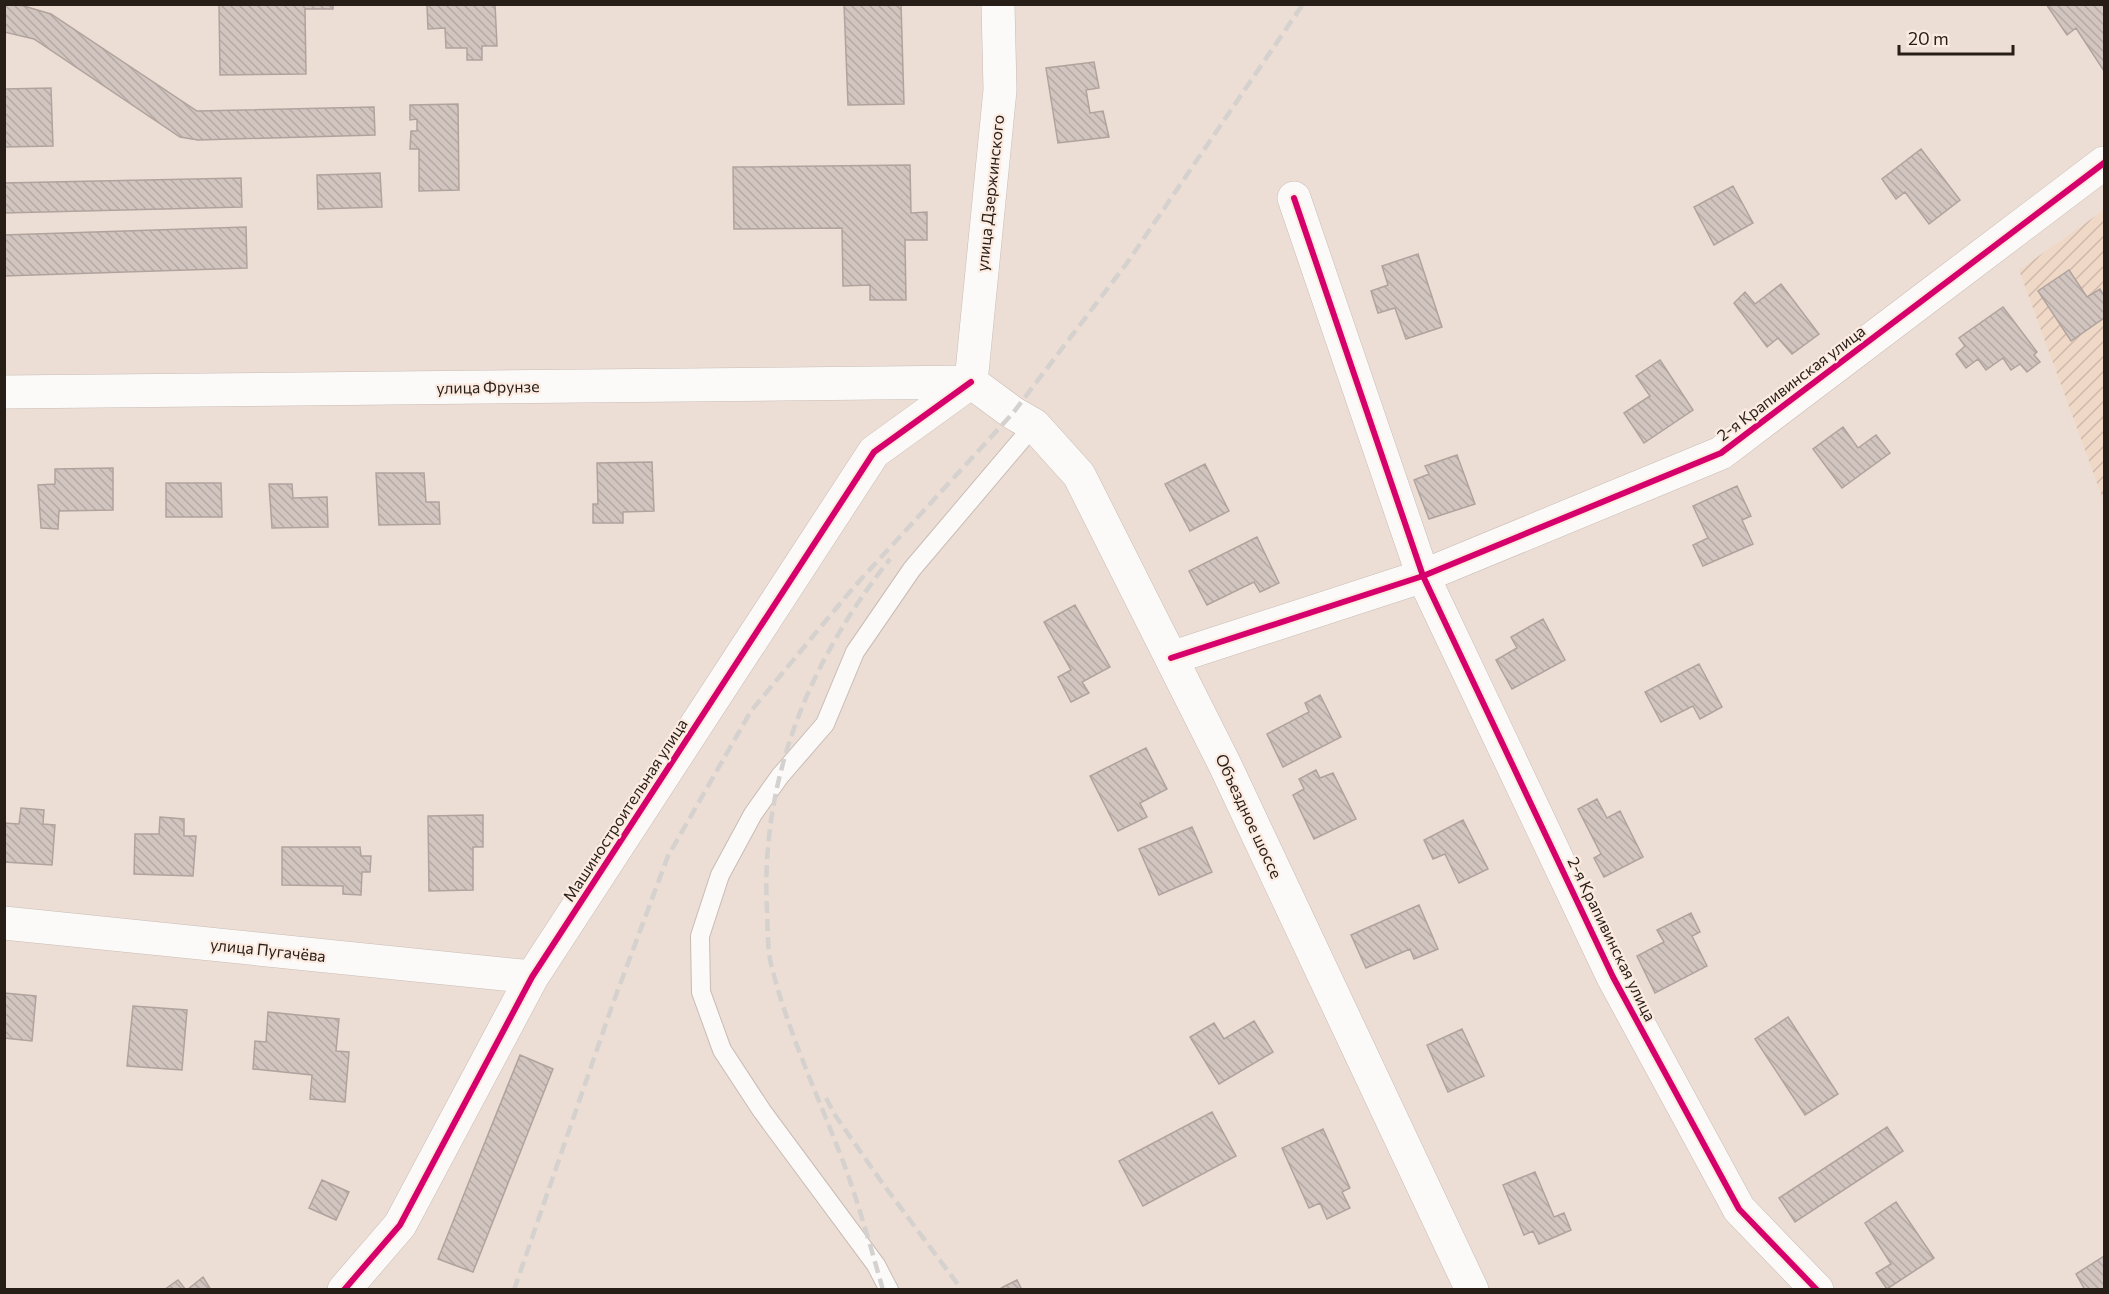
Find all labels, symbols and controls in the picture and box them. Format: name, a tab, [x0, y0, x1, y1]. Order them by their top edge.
scale bar	[1899, 18, 2013, 56]
text: 20 m	[1908, 27, 1949, 49]
street label: улица Дзержинского	[972, 114, 1007, 272]
street label: 2-я Крапивинская улица	[1713, 321, 1869, 445]
street label: улица Фрунзе	[436, 376, 540, 397]
street label: Машиностроительная улица	[558, 715, 691, 905]
street label: Объездное шоссе	[1212, 750, 1287, 881]
street label: 2-я Крапивинская улица	[1564, 853, 1661, 1024]
street label: улица Пугачёва	[209, 934, 327, 965]

